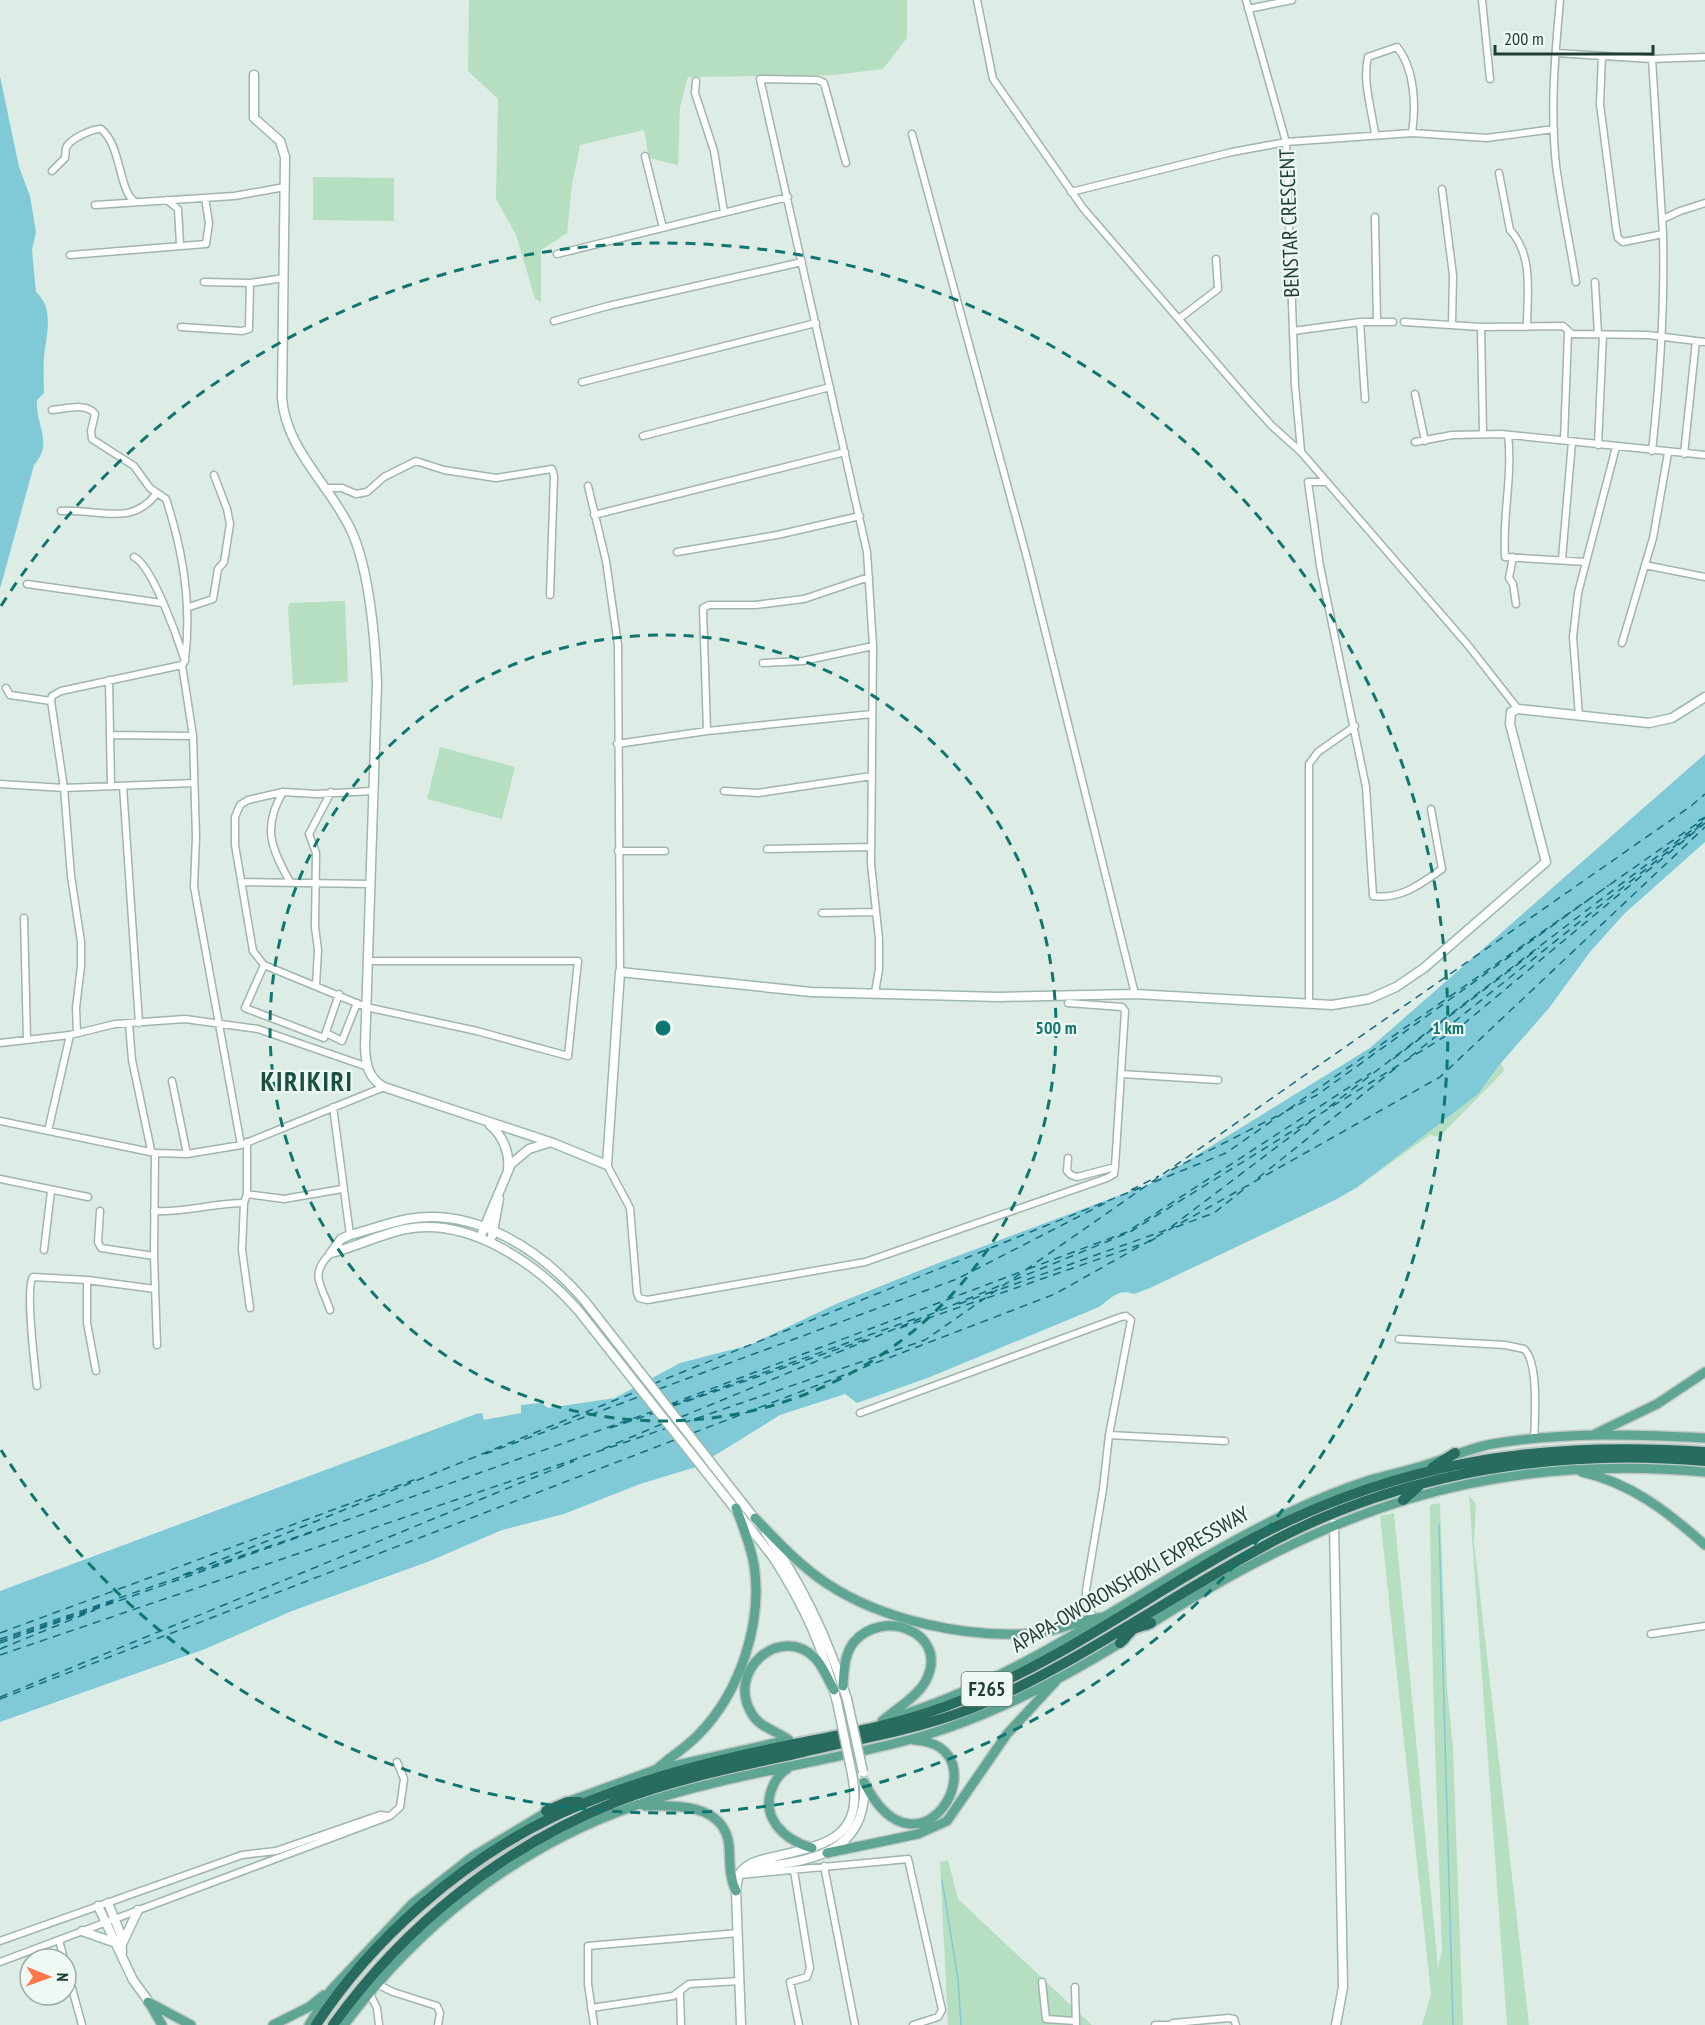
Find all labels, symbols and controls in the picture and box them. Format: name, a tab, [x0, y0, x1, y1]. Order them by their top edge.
scale bar	[1495, 18, 1652, 56]
text: 200 m	[1504, 27, 1544, 50]
street label: BENSTAR CRESCENT	[1273, 148, 1305, 298]
text: 500 m	[1035, 1016, 1077, 1039]
text: 1 km	[1432, 1016, 1464, 1039]
centre of rings	[653, 1018, 673, 1038]
district label: KIRIKIRI	[261, 1064, 353, 1098]
street label: APAPA-OWORONSHOKI EXPRESSWAY	[1006, 1500, 1254, 1658]
road number: F265	[962, 1672, 1012, 1706]
north arrow	[18, 1947, 78, 2007]
text: N	[53, 1973, 73, 1982]

